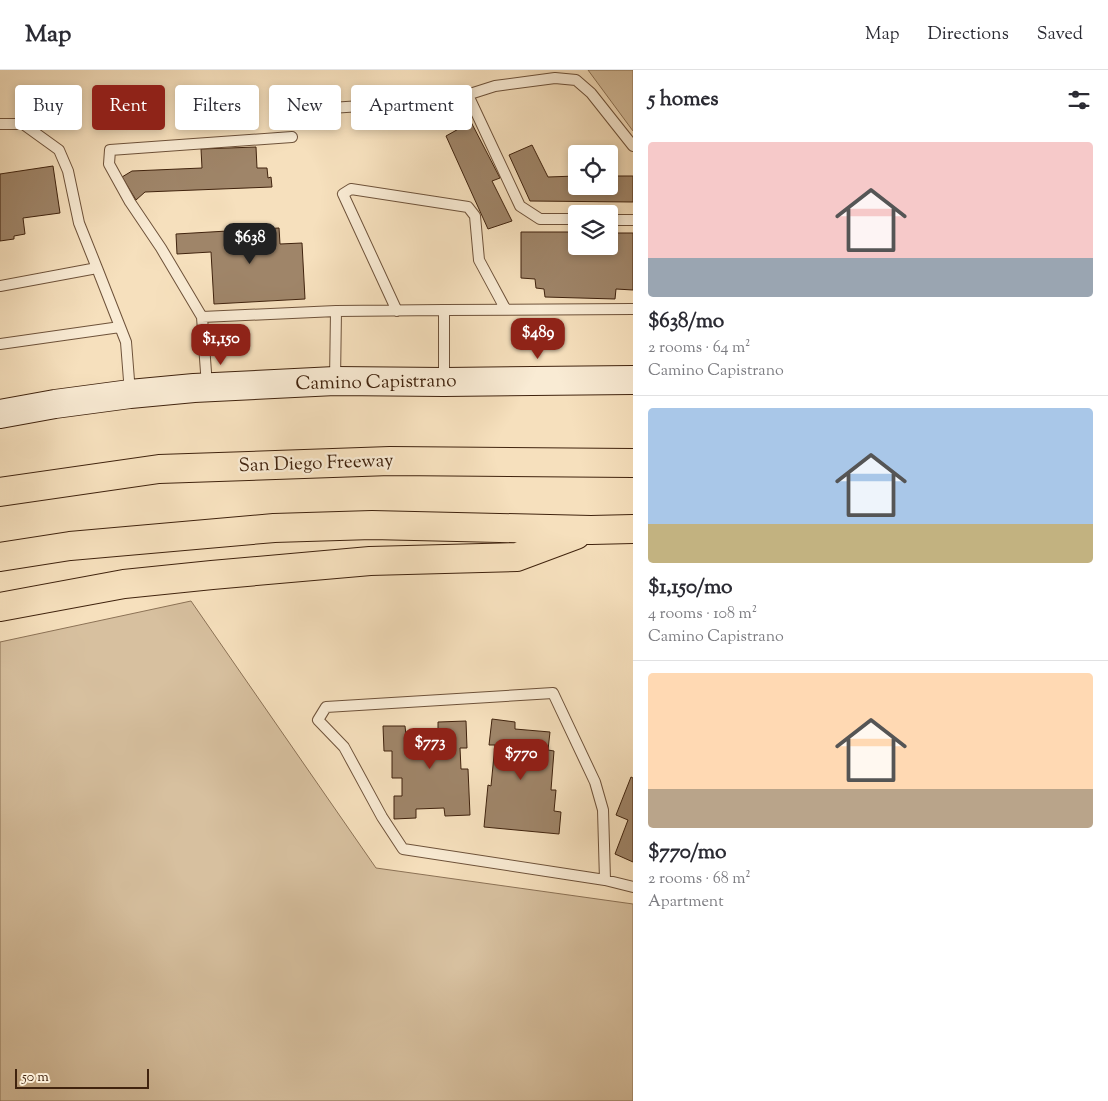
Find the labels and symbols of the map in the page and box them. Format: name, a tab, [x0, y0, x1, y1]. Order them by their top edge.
pin: $638	[220, 222, 280, 265]
pin: $489	[508, 318, 568, 360]
pin: $1,150	[180, 324, 262, 366]
street label: Camino Capistrano	[295, 368, 457, 398]
street label: San Diego Freeway	[238, 448, 395, 480]
pin: $773	[400, 728, 460, 770]
pin: $770	[491, 738, 551, 781]
scale bar	[15, 1066, 149, 1089]

